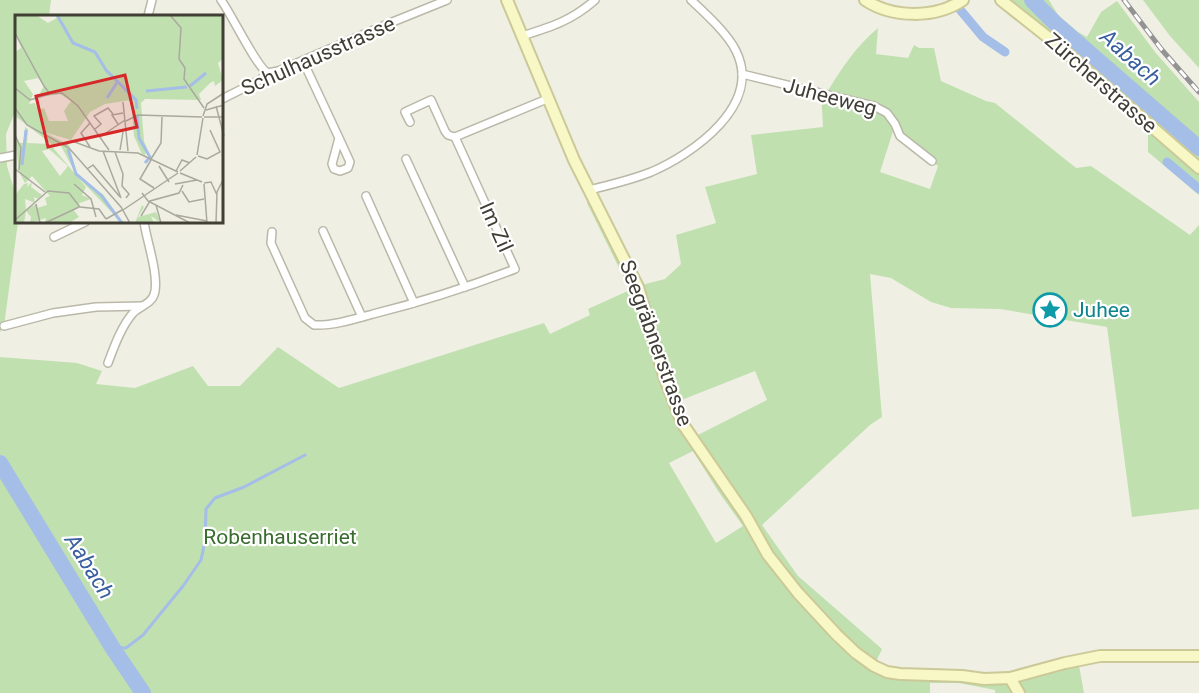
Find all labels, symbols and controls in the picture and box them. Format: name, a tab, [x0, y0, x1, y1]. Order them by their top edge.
street label: Schulhausstrasse	[237, 11, 399, 101]
inset map	[15, 15, 224, 224]
water label: Aabach	[1095, 23, 1166, 91]
street label: Zürcherstrasse	[1040, 28, 1162, 138]
street label: Juheeweg	[781, 73, 879, 121]
street label: Im Zil	[474, 198, 518, 256]
street label: Seegräbnerstrasse	[615, 257, 697, 429]
place icon: Juhee	[1032, 292, 1068, 328]
place label: Juhee	[1073, 298, 1130, 322]
park label: Robenhauserriet	[203, 525, 357, 549]
water label: Aabach	[59, 528, 119, 603]

